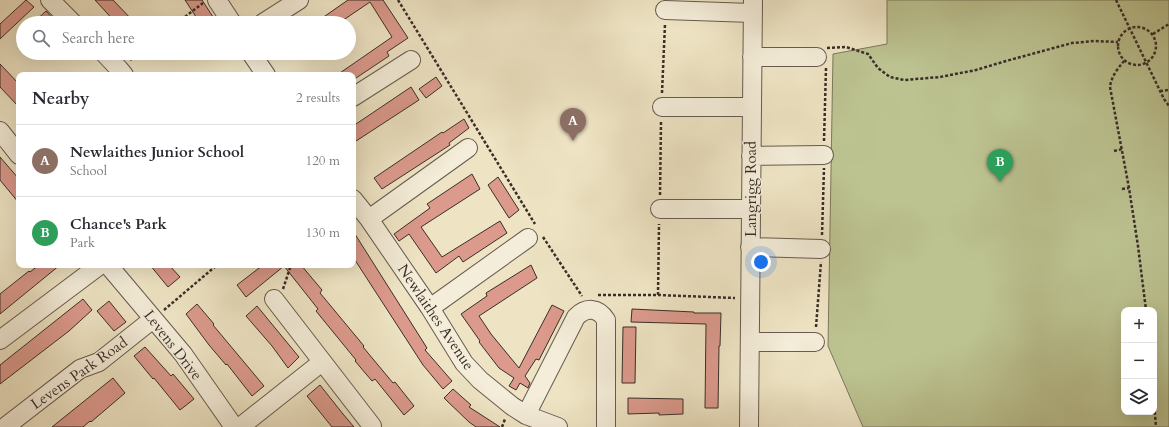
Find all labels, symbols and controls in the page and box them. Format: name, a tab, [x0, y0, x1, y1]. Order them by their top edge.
search box	[16, 16, 356, 60]
icon: search	[30, 27, 52, 49]
text: Search here	[62, 28, 135, 48]
text: Nearby	[32, 87, 89, 110]
text: 2 results	[296, 89, 340, 107]
pin: A	[560, 108, 586, 141]
street label: Langrigg Road	[741, 141, 761, 237]
text: Newlaithes Junior School	[70, 142, 244, 162]
pin: B	[987, 149, 1013, 182]
text: A	[40, 152, 50, 170]
text: 120 m	[306, 152, 340, 170]
text: School	[70, 162, 107, 180]
text: Chance's Park	[70, 214, 167, 234]
text: B	[40, 224, 50, 242]
text: 130 m	[306, 224, 340, 242]
text: Park	[70, 234, 95, 252]
your location	[751, 252, 771, 272]
street label: Newlaithes Avenue	[393, 260, 479, 374]
street label: Levens Drive	[139, 306, 207, 384]
map controls	[1121, 307, 1157, 415]
button: +	[1121, 307, 1157, 343]
street label: Levens Park Road	[27, 332, 131, 414]
button: −	[1121, 343, 1157, 379]
button: layers	[1121, 379, 1157, 415]

